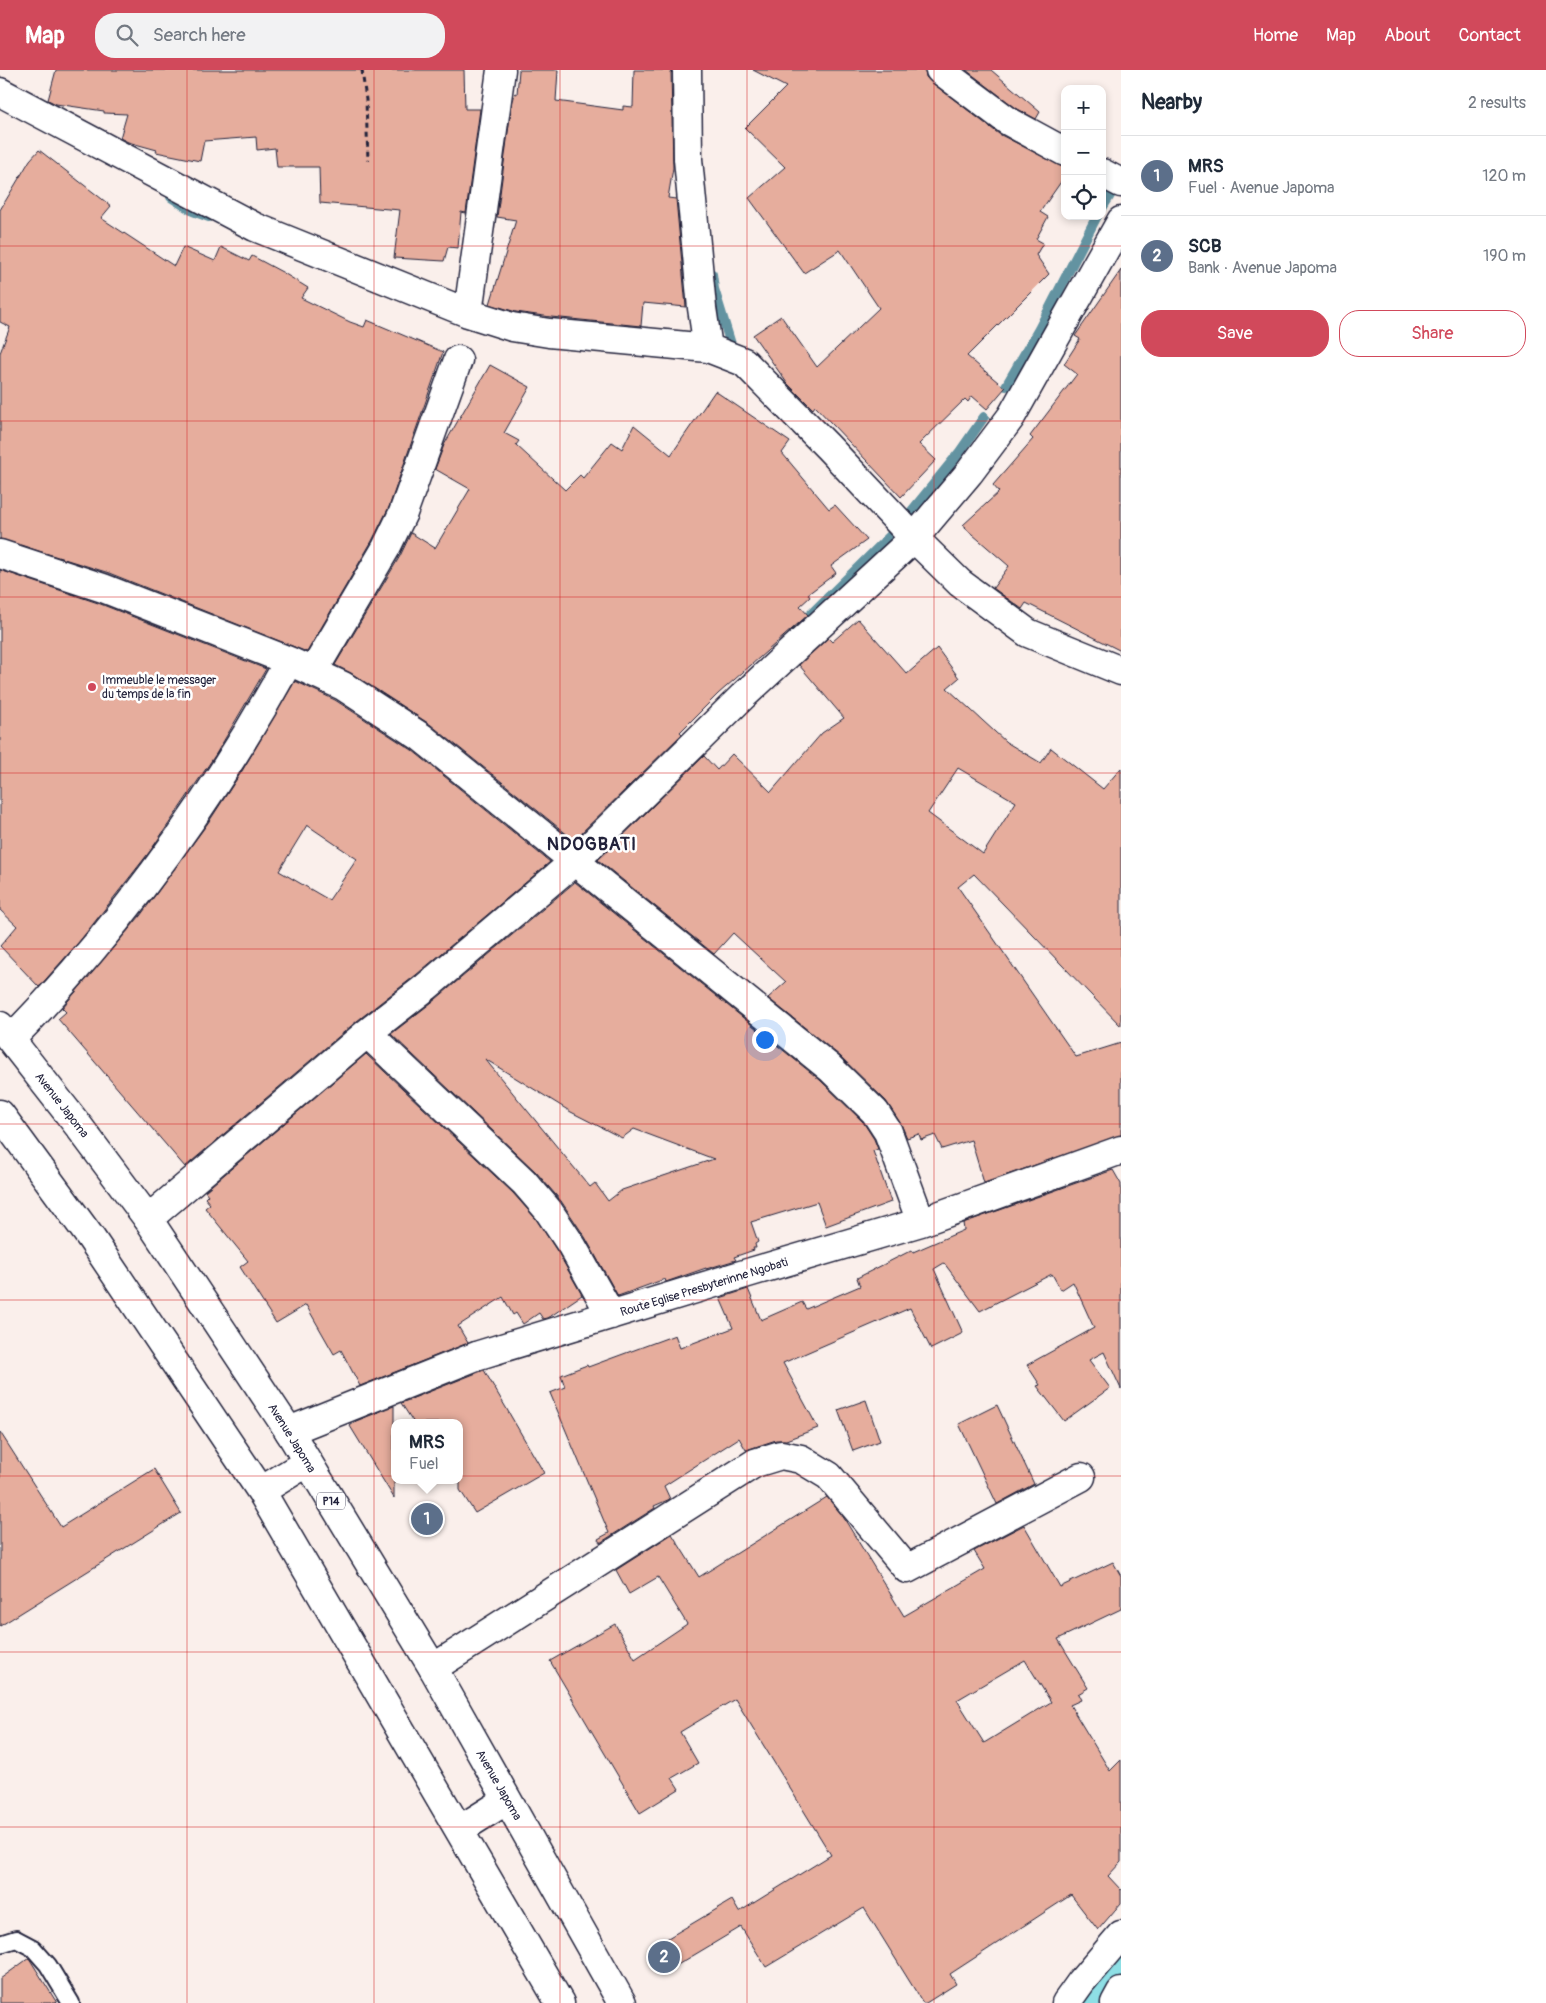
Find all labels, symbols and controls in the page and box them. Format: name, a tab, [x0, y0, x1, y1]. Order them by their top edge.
search box	[95, 13, 445, 58]
text: Map	[25, 21, 65, 50]
icon: search	[113, 21, 141, 49]
text: Search here	[153, 23, 246, 47]
text: Home	[1253, 24, 1298, 47]
text: Map	[1326, 24, 1356, 47]
text: About	[1384, 24, 1430, 47]
text: Contact	[1458, 24, 1521, 47]
map controls	[1061, 85, 1106, 220]
button: +	[1061, 85, 1106, 130]
text: Nearby	[1141, 89, 1202, 116]
text: 2 results	[1468, 93, 1526, 113]
button: −	[1061, 130, 1106, 175]
text: MRS	[1188, 154, 1224, 178]
text: 1	[1154, 166, 1160, 186]
text: 120 m	[1482, 166, 1526, 186]
button: locate	[1061, 175, 1106, 220]
text: Fuel · Avenue Japoma	[1188, 178, 1335, 198]
text: SCB	[1188, 234, 1222, 258]
text: 2	[1153, 246, 1161, 266]
text: 190 m	[1483, 246, 1526, 266]
text: Bank · Avenue Japoma	[1188, 258, 1337, 278]
button: Save	[1141, 310, 1329, 357]
button: Share	[1339, 310, 1526, 357]
place label: Immeuble le messager du temps de la fin	[102, 673, 217, 702]
marker: Immeuble le messager du temps de la fin	[86, 681, 98, 693]
district label: NDOGBATI	[547, 833, 637, 856]
your location	[752, 1027, 778, 1053]
street label: Avenue Japoma	[31, 1070, 92, 1141]
street label: Route Eglise Presbyterinne Ngobati	[619, 1255, 790, 1320]
street label: Avenue Japoma	[264, 1401, 319, 1476]
popup	[391, 1419, 463, 1484]
text: MRS	[409, 1430, 445, 1454]
text: Fuel	[409, 1454, 439, 1474]
road number: P14	[317, 1492, 345, 1510]
pin: 1	[411, 1500, 443, 1538]
street label: Avenue Japoma	[472, 1747, 525, 1823]
pin: 2	[648, 1938, 680, 1976]

